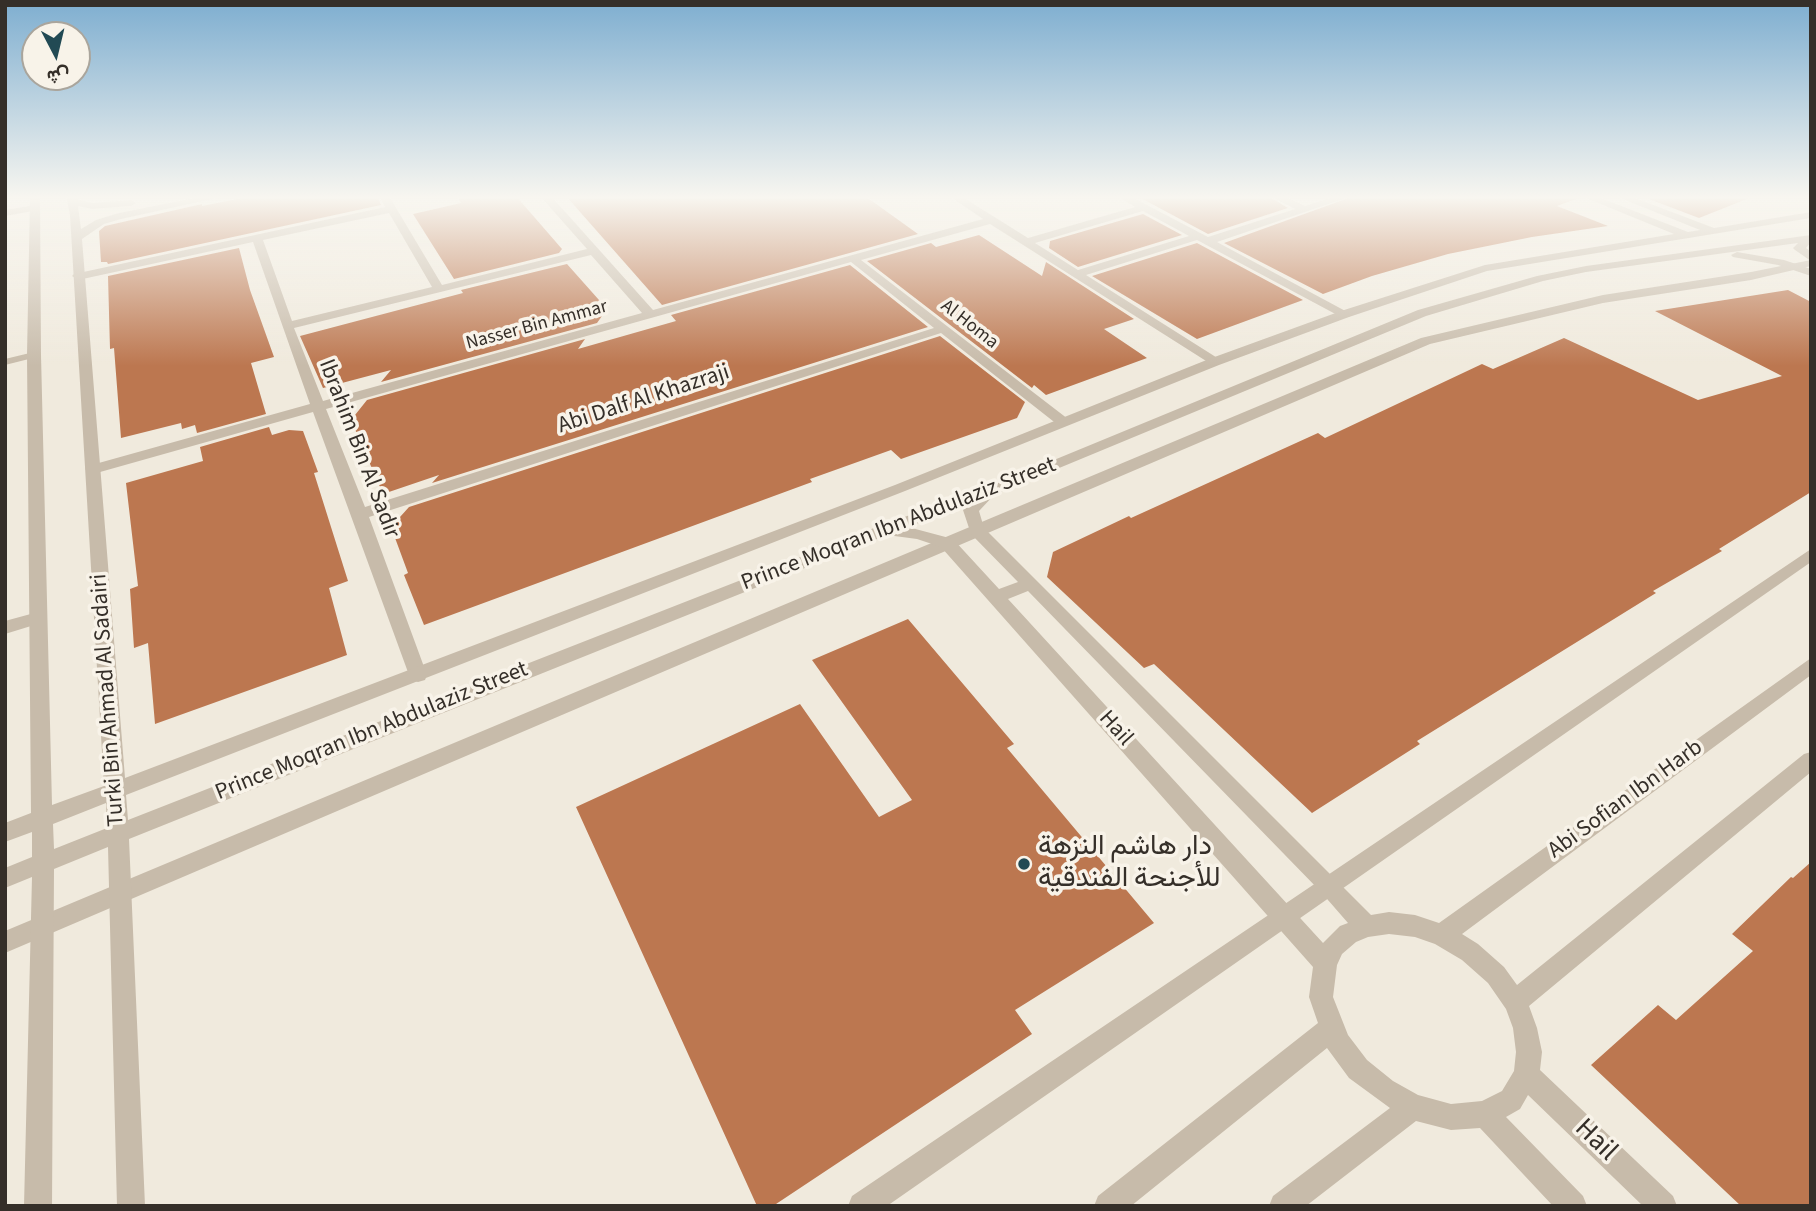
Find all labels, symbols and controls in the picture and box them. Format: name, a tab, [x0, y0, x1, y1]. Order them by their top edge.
north arrow	[21, 21, 91, 91]
text: ش	[45, 61, 71, 90]
street label: Al Homa	[936, 295, 1002, 355]
street label: Nasser Bin Ammar	[464, 296, 610, 356]
street label: Ibrahim Bin Al Sadir	[311, 356, 405, 542]
street label: Abi Dalf Al Khazraji	[555, 359, 733, 441]
street label: Prince Moqran Ibn Abdulaziz Street	[738, 452, 1060, 598]
street label: Turki Bin Ahmad Al Sadairi	[86, 573, 132, 827]
street label: Prince Moqran Ibn Abdulaziz Street	[212, 657, 532, 807]
street label: Hail	[1092, 706, 1138, 752]
street label: Abi Sofian Ibn Harb	[1543, 735, 1709, 865]
place label: دار هاشم النزهة للأجنحة الفندقية	[1038, 831, 1221, 897]
marker: دار هاشم النزهة للأجنحة الفندقية	[1016, 856, 1032, 872]
street label: Hail	[1567, 1113, 1623, 1169]

